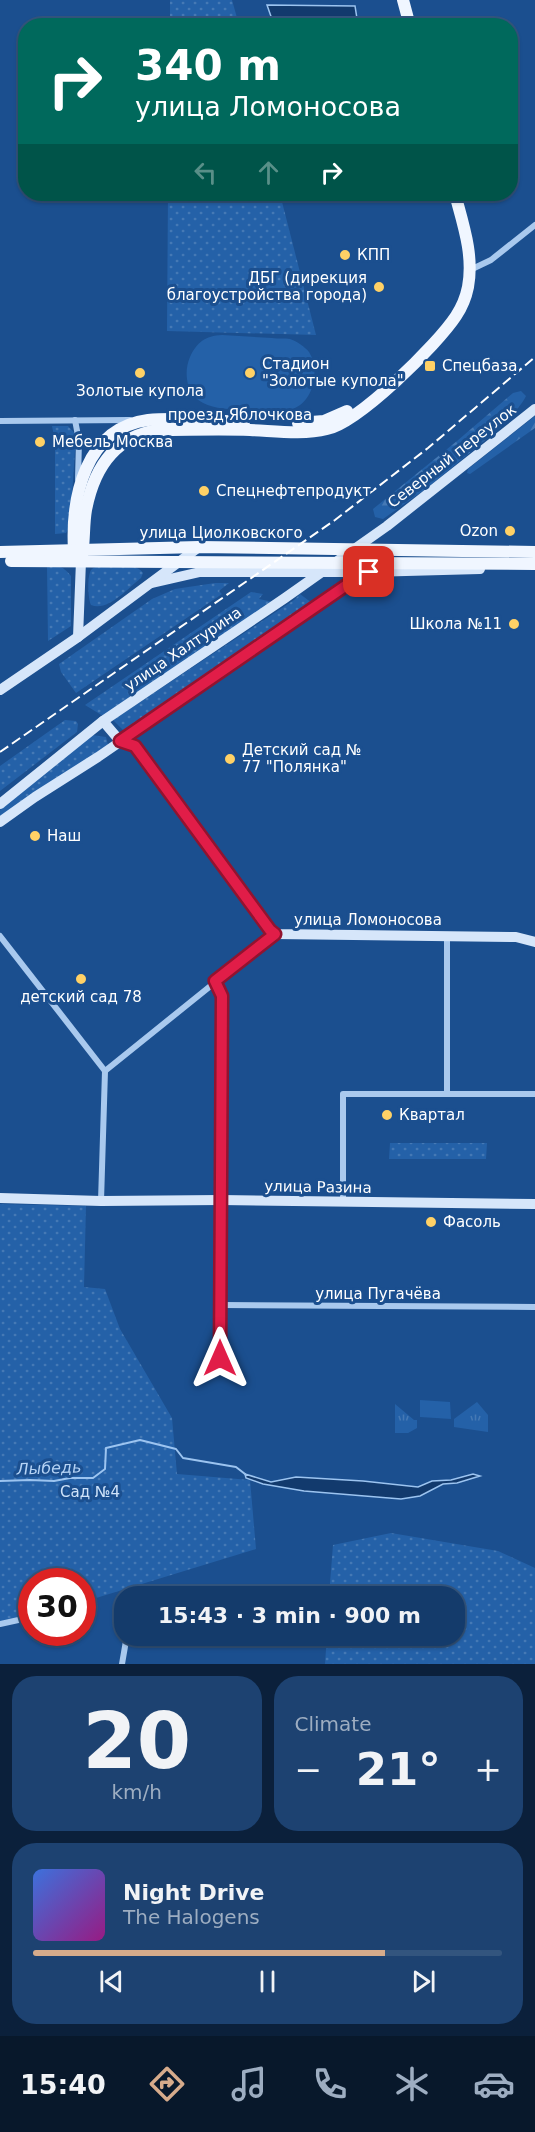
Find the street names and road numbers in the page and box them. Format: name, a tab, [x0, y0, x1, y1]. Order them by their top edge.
street label: Северный переулок	[384, 400, 520, 512]
street label: проезд Яблочкова	[168, 406, 312, 424]
street label: улица Циолковского	[139, 524, 303, 542]
street label: улица Халтурина	[121, 603, 245, 695]
street label: улица Ломоносова	[294, 911, 442, 929]
street label: улица Разина	[264, 1177, 372, 1197]
street label: улица Пугачёва	[315, 1285, 441, 1303]

